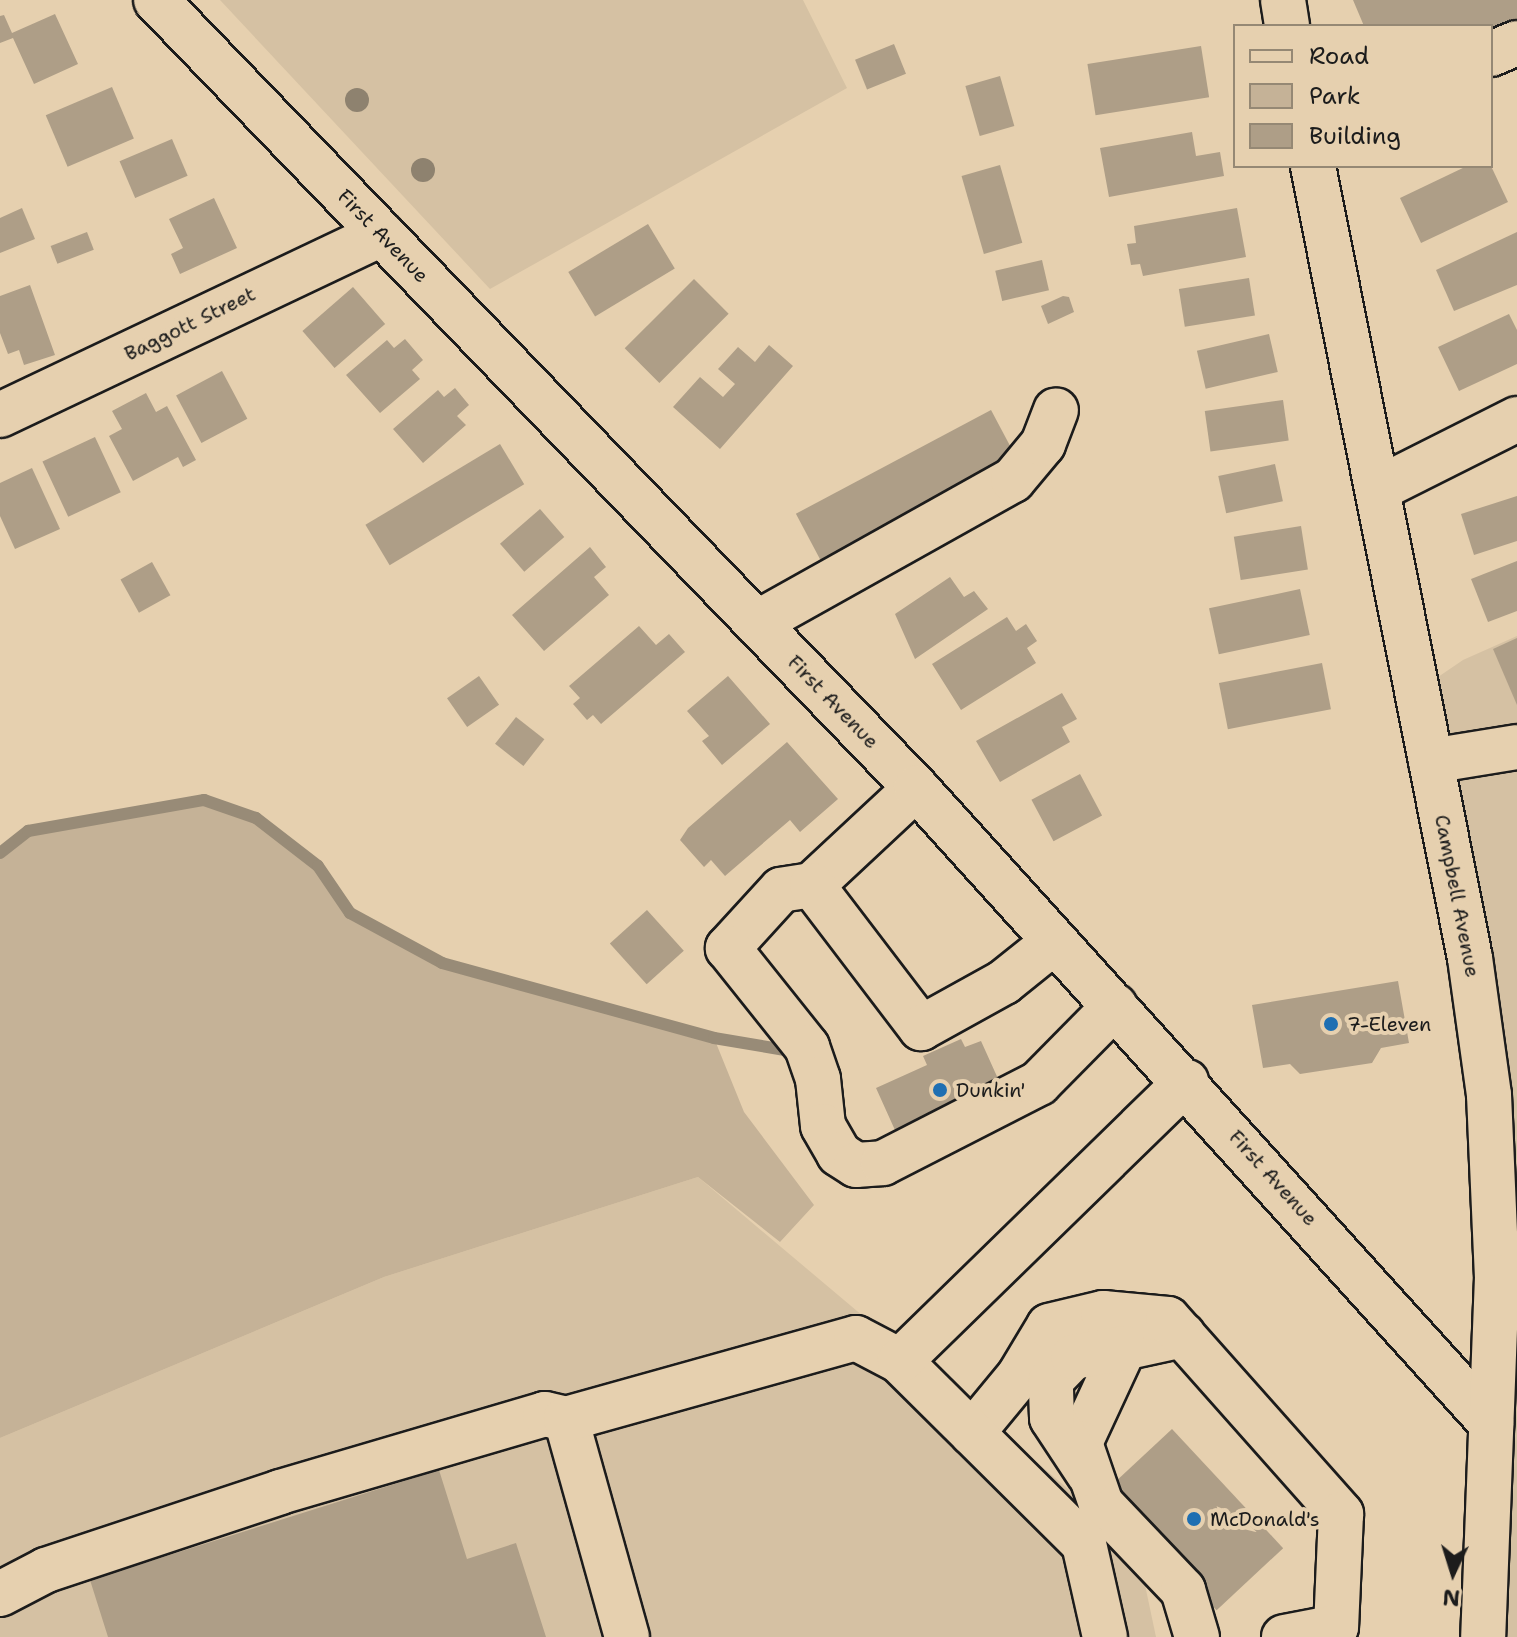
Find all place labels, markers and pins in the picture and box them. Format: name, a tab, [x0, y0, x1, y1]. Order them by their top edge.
place label: 7-Eleven	[1347, 1012, 1431, 1036]
marker: 7-Eleven	[1322, 1015, 1340, 1033]
place label: Dunkin'	[956, 1078, 1026, 1102]
marker: Dunkin'	[931, 1081, 949, 1099]
place label: McDonald's	[1210, 1507, 1320, 1531]
marker: McDonald's	[1185, 1510, 1203, 1528]

